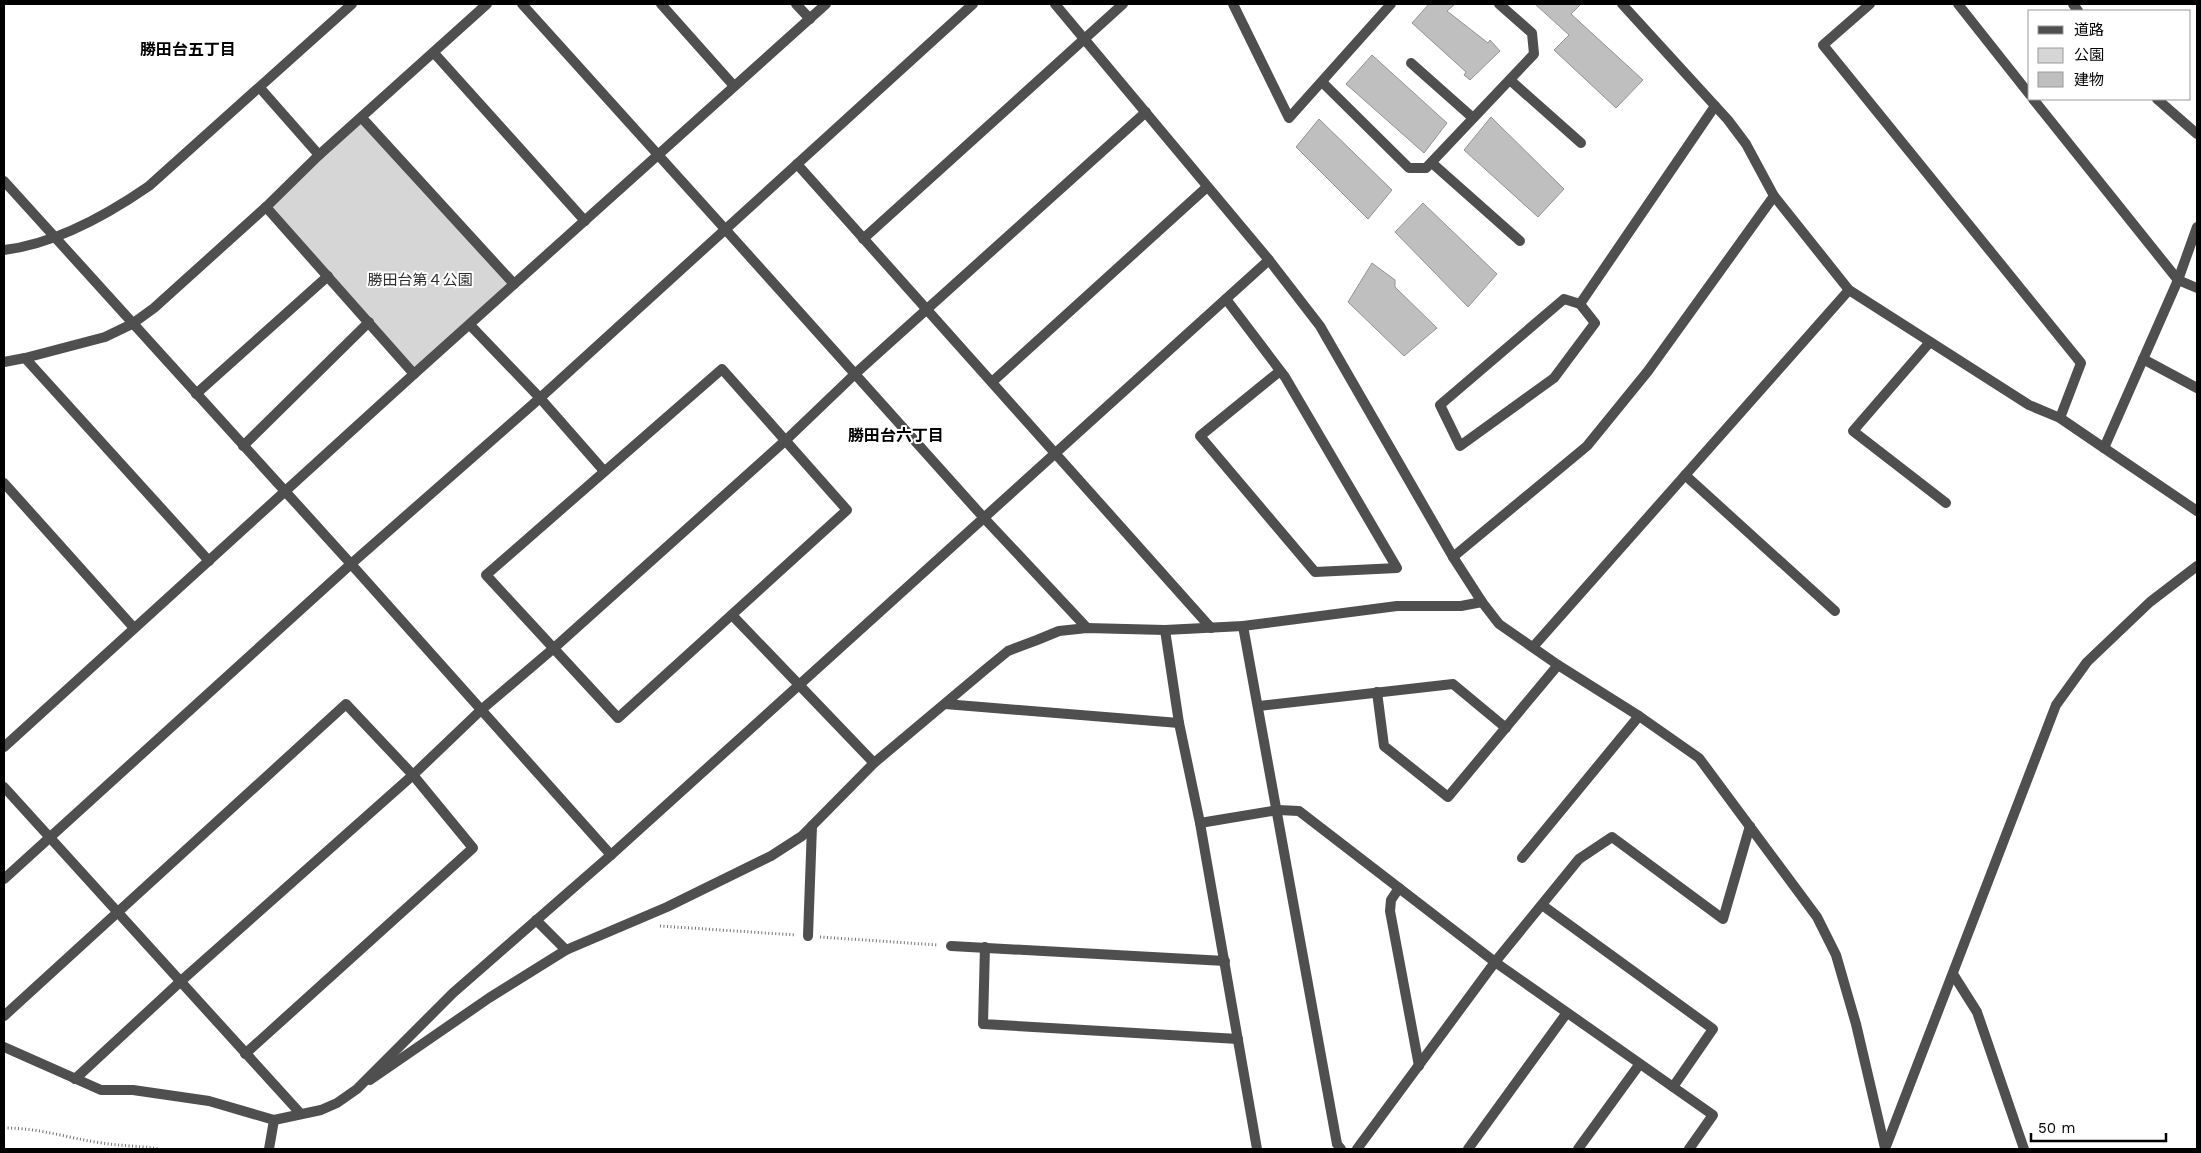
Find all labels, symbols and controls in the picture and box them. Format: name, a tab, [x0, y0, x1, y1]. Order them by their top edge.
legend	[2028, 10, 2191, 100]
text: 道路	[2074, 21, 2104, 39]
district label: 勝田台五丁目	[140, 40, 236, 59]
text: 公園	[2074, 46, 2104, 64]
text: 建物	[2074, 71, 2104, 89]
park label: 勝田台第４公園	[367, 271, 473, 289]
district label: 勝田台六丁目	[848, 426, 944, 445]
scale bar	[2031, 1110, 2166, 1142]
text: 50 m	[2038, 1119, 2075, 1137]

